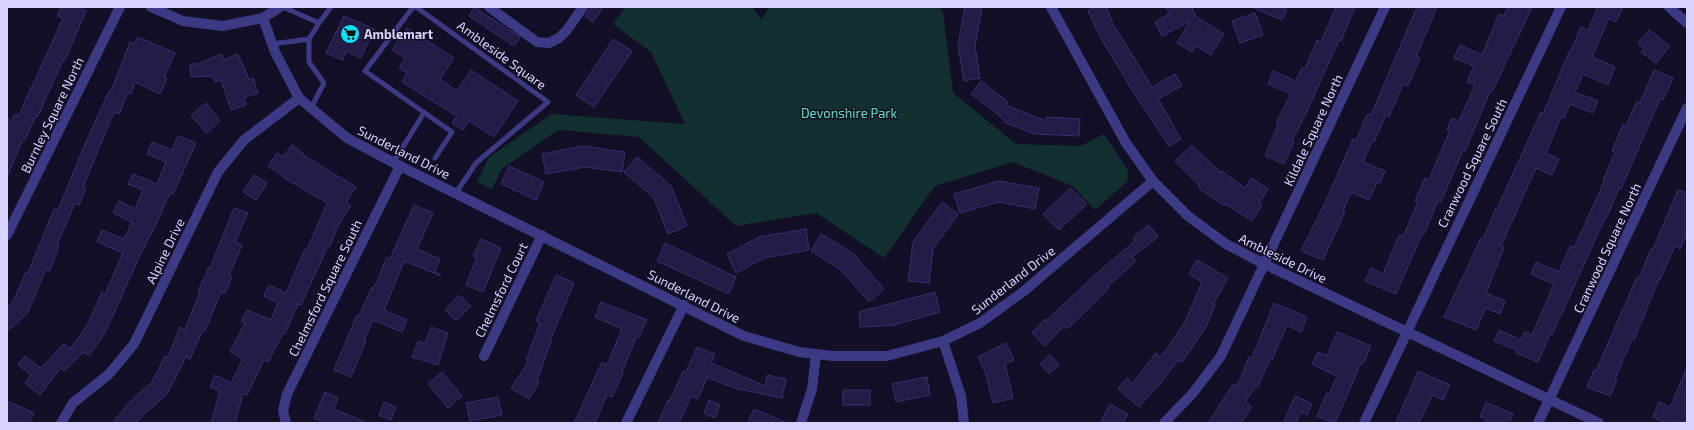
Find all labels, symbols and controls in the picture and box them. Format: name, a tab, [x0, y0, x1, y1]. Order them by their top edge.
street label: Ambleside Square	[454, 17, 550, 93]
supermarket icon: Amblemart	[339, 23, 361, 45]
place label: Amblemart	[364, 26, 434, 42]
street label: Burnley Square North	[17, 54, 87, 176]
street label: Kildale Square North	[1280, 72, 1346, 188]
street label: Cranwood Square South	[1434, 96, 1510, 230]
park label: Devonshire Park	[801, 105, 897, 121]
street label: Sunderland Drive	[355, 122, 453, 182]
street label: Cranwood Square North	[1570, 180, 1644, 316]
street label: Alpine Drive	[142, 216, 188, 286]
street label: Chelmsford Square South	[285, 217, 365, 359]
street label: Ambleside Drive	[1236, 230, 1330, 286]
street label: Chelmsford Court	[471, 240, 531, 340]
street label: Sunderland Drive	[968, 242, 1058, 318]
street label: Sunderland Drive	[645, 266, 743, 326]

